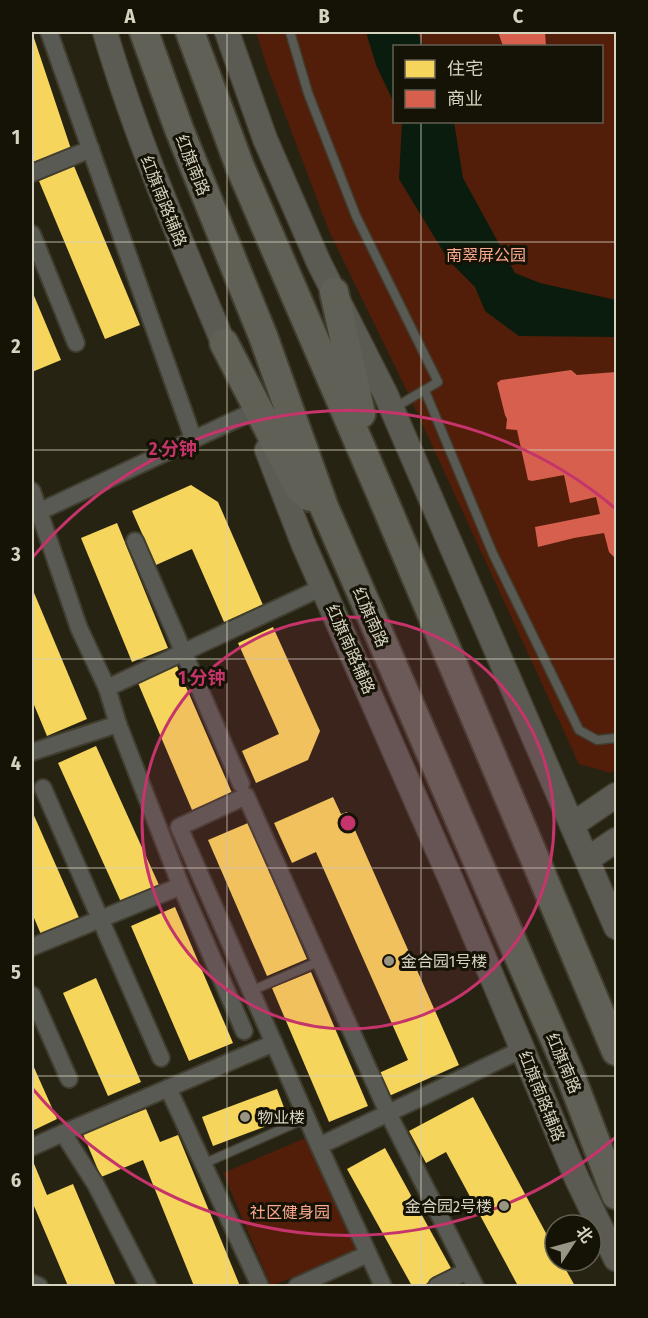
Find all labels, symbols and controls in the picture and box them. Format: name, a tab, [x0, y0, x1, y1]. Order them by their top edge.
text: A	[124, 4, 137, 28]
text: B	[318, 4, 330, 28]
text: C	[513, 4, 524, 28]
legend	[393, 45, 603, 123]
text: 住宅	[447, 58, 483, 80]
text: 商业	[447, 88, 483, 110]
text: 1	[12, 125, 20, 149]
street label: 红旗南路	[172, 132, 213, 198]
street label: 红旗南路辅路	[137, 153, 190, 249]
park label: 南翠屏公园	[446, 246, 526, 265]
text: 2	[10, 334, 21, 358]
text: 2 分钟	[148, 438, 197, 460]
text: 3	[10, 542, 21, 566]
street label: 红旗南路	[349, 584, 392, 650]
street label: 红旗南路辅路	[322, 601, 379, 697]
text: 1 分钟	[178, 667, 226, 689]
text: 4	[11, 751, 21, 775]
centre of rings	[338, 813, 358, 833]
place label: 金合园1号楼	[401, 952, 487, 971]
marker: 金合园1号楼	[382, 954, 396, 968]
text: 5	[11, 960, 21, 984]
street label: 红旗南路	[542, 1030, 585, 1096]
street label: 红旗南路辅路	[515, 1048, 568, 1144]
place label: 物业楼	[257, 1108, 305, 1127]
marker: 物业楼	[238, 1110, 252, 1124]
text: 6	[11, 1168, 21, 1192]
place label: 金合园2号楼	[405, 1197, 492, 1216]
marker: 金合园2号楼	[497, 1199, 511, 1213]
park label: 社区健身园	[250, 1203, 330, 1222]
north arrow	[543, 1213, 603, 1273]
text: 北	[572, 1222, 597, 1247]

